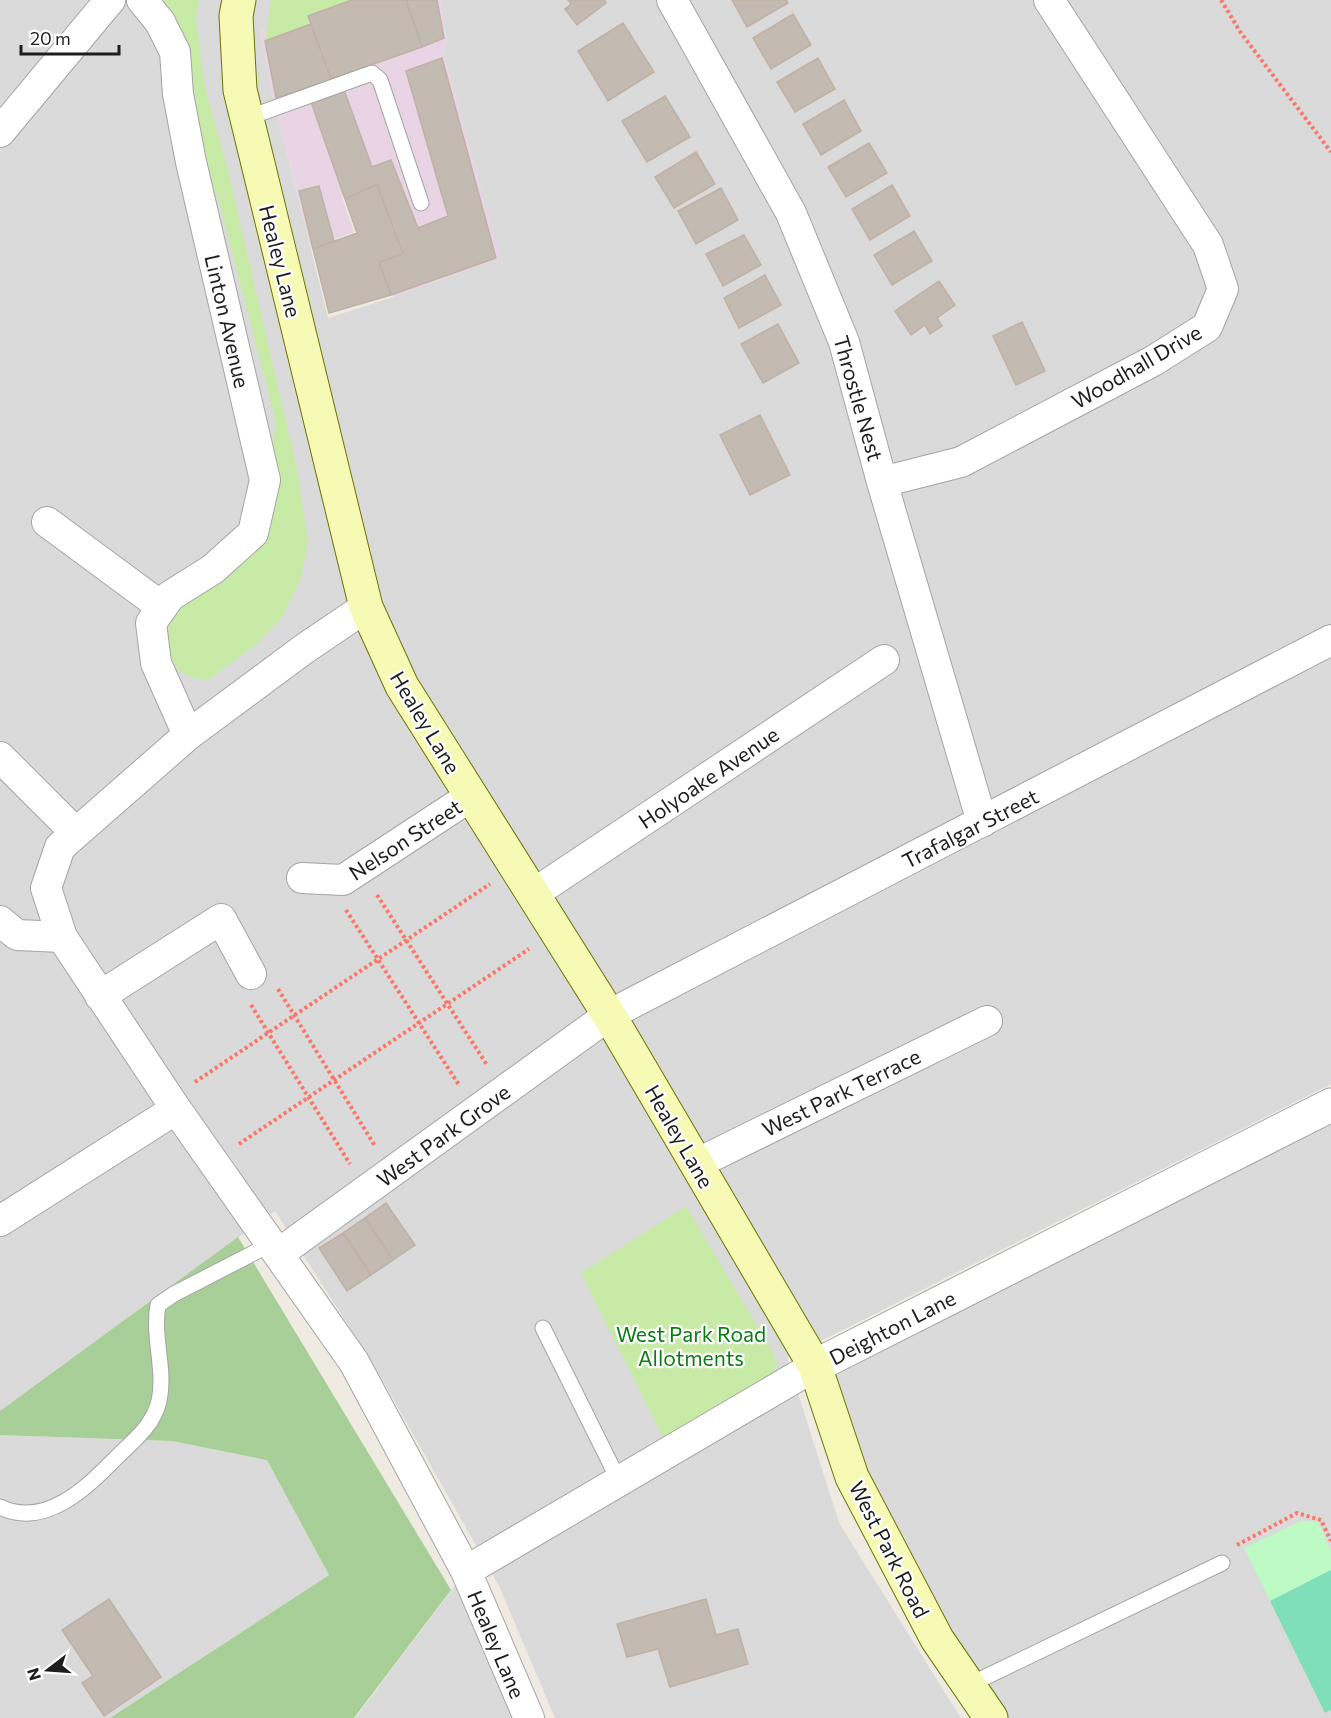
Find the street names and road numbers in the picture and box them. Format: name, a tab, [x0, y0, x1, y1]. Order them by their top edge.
street label: Healey Lane	[255, 202, 307, 320]
street label: Linton Avenue	[200, 252, 256, 390]
street label: Woodhall Drive	[1067, 319, 1205, 413]
street label: Throstle Nest	[829, 332, 889, 464]
street label: Healey Lane	[386, 666, 466, 778]
street label: Holyoake Avenue	[633, 721, 783, 833]
street label: Trafalgar Street	[898, 783, 1042, 873]
street label: Nelson Street	[344, 793, 466, 885]
street label: West Park Terrace	[758, 1043, 924, 1141]
street label: West Park Grove	[372, 1078, 514, 1192]
street label: Healey Lane	[640, 1080, 720, 1192]
street label: Deighton Lane	[825, 1284, 959, 1370]
street label: West Park Road	[845, 1476, 935, 1622]
street label: Healey Lane	[463, 1586, 531, 1702]

